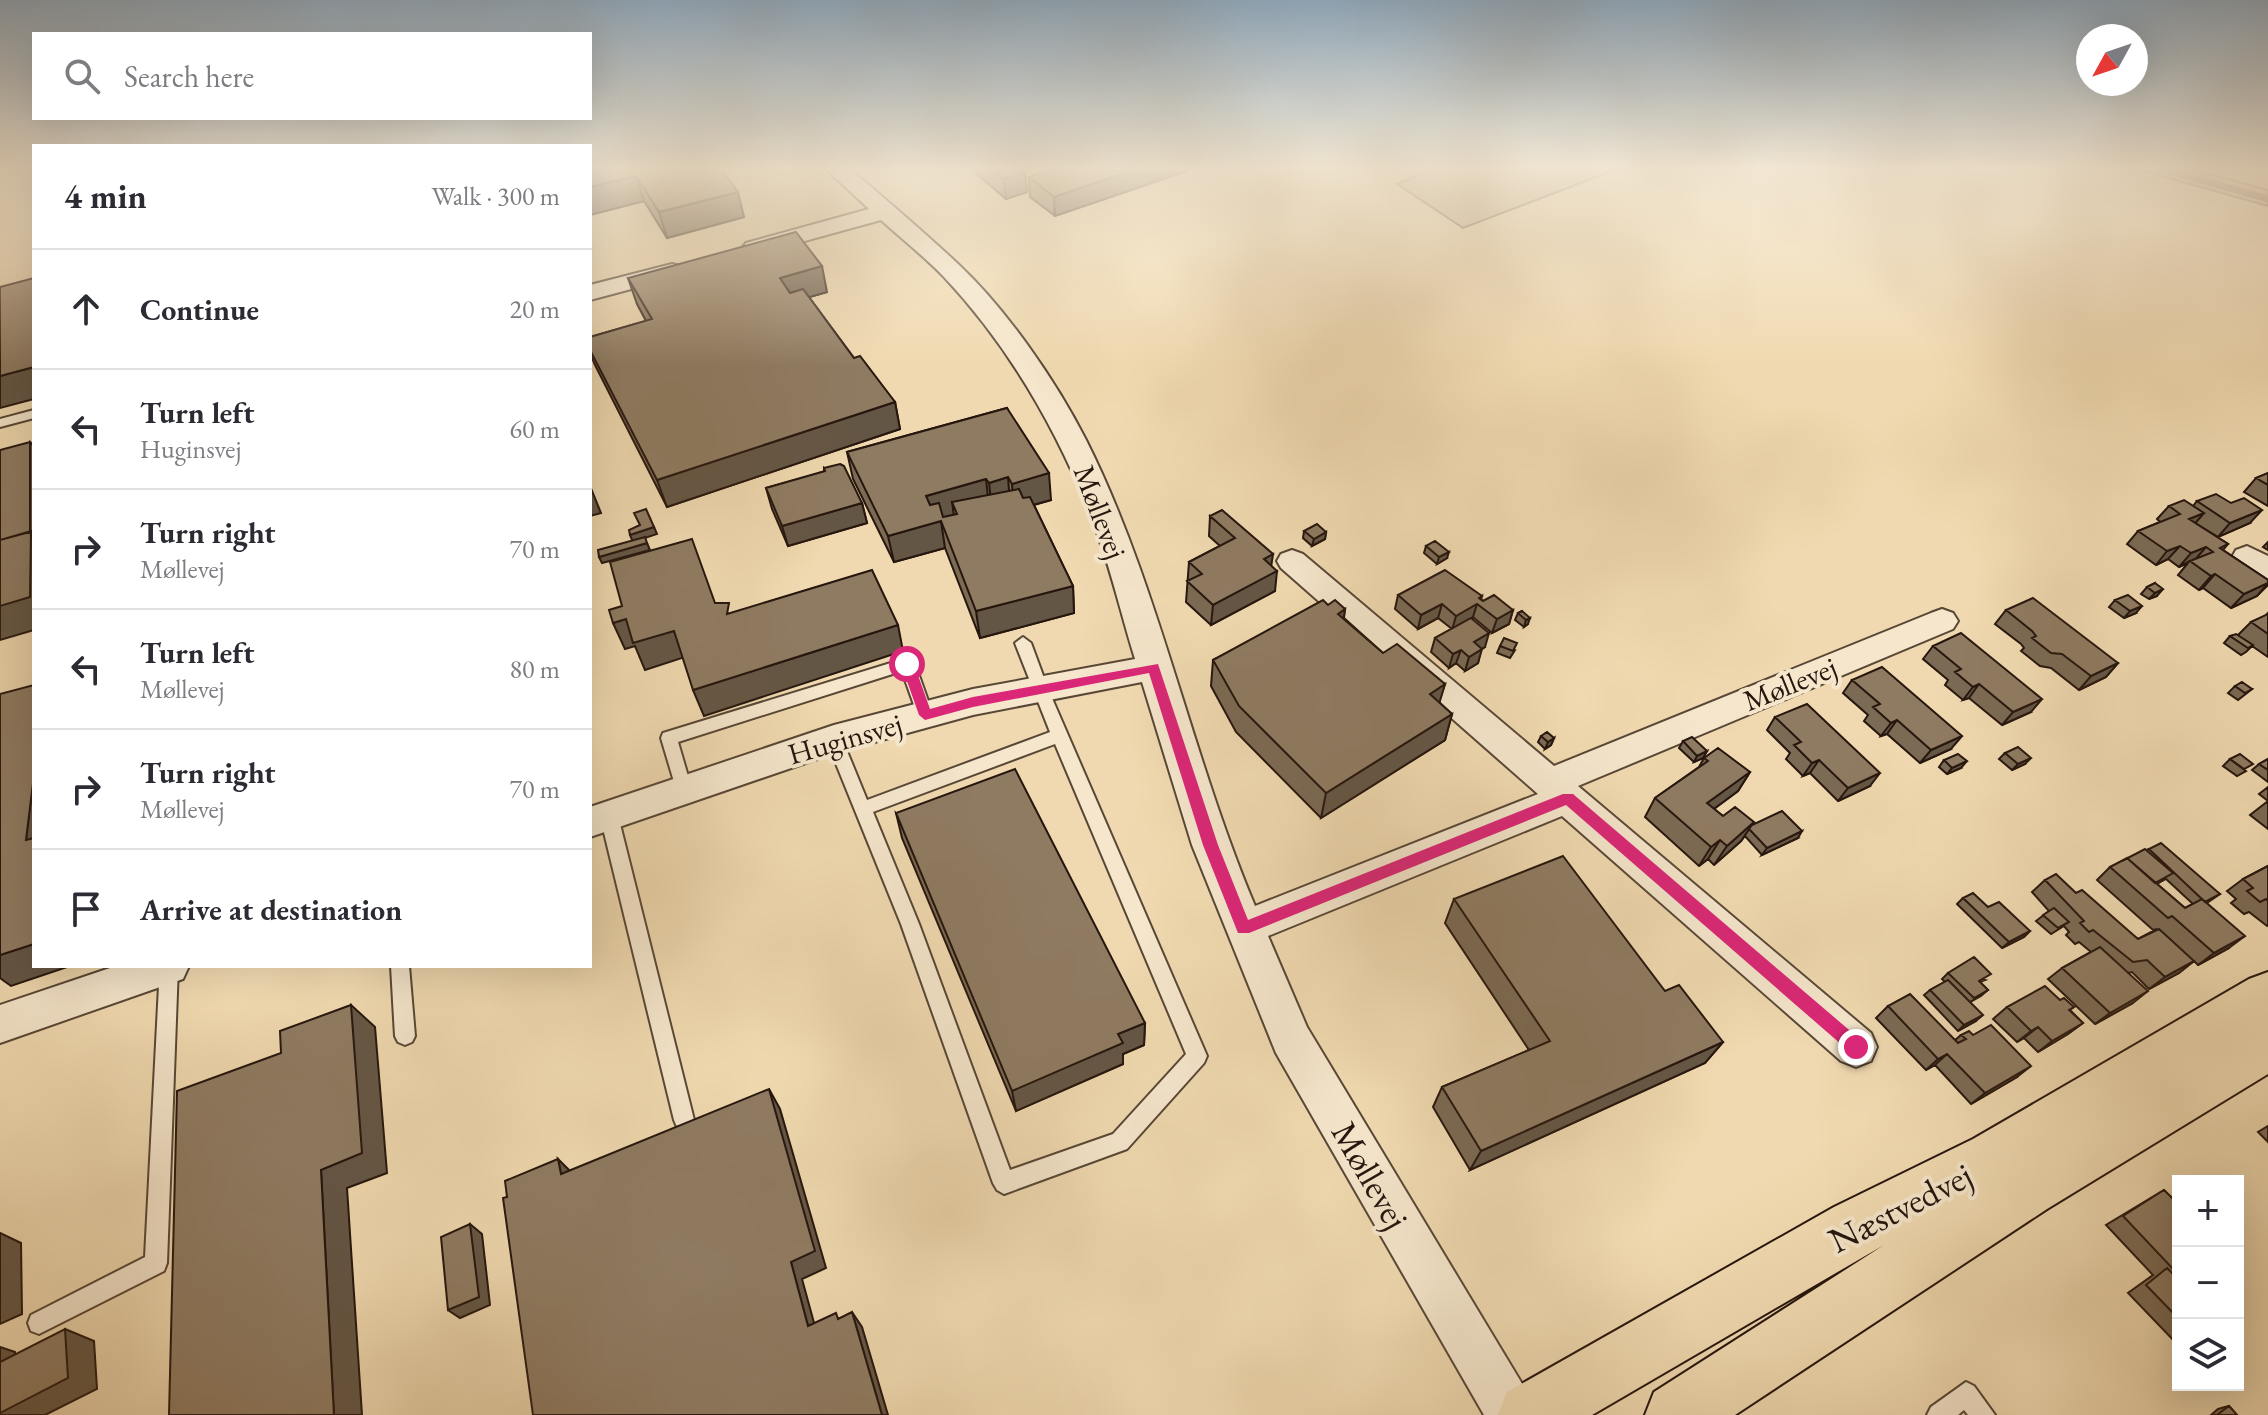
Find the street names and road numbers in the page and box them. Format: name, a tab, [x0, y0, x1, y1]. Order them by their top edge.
street label: Møllevej	[1065, 459, 1136, 564]
street label: Møllevej	[1737, 647, 1842, 720]
street label: Huginsvej	[783, 704, 906, 773]
street label: Møllevej	[1321, 1113, 1420, 1238]
street label: Næstvedvej	[1820, 1151, 1980, 1264]

